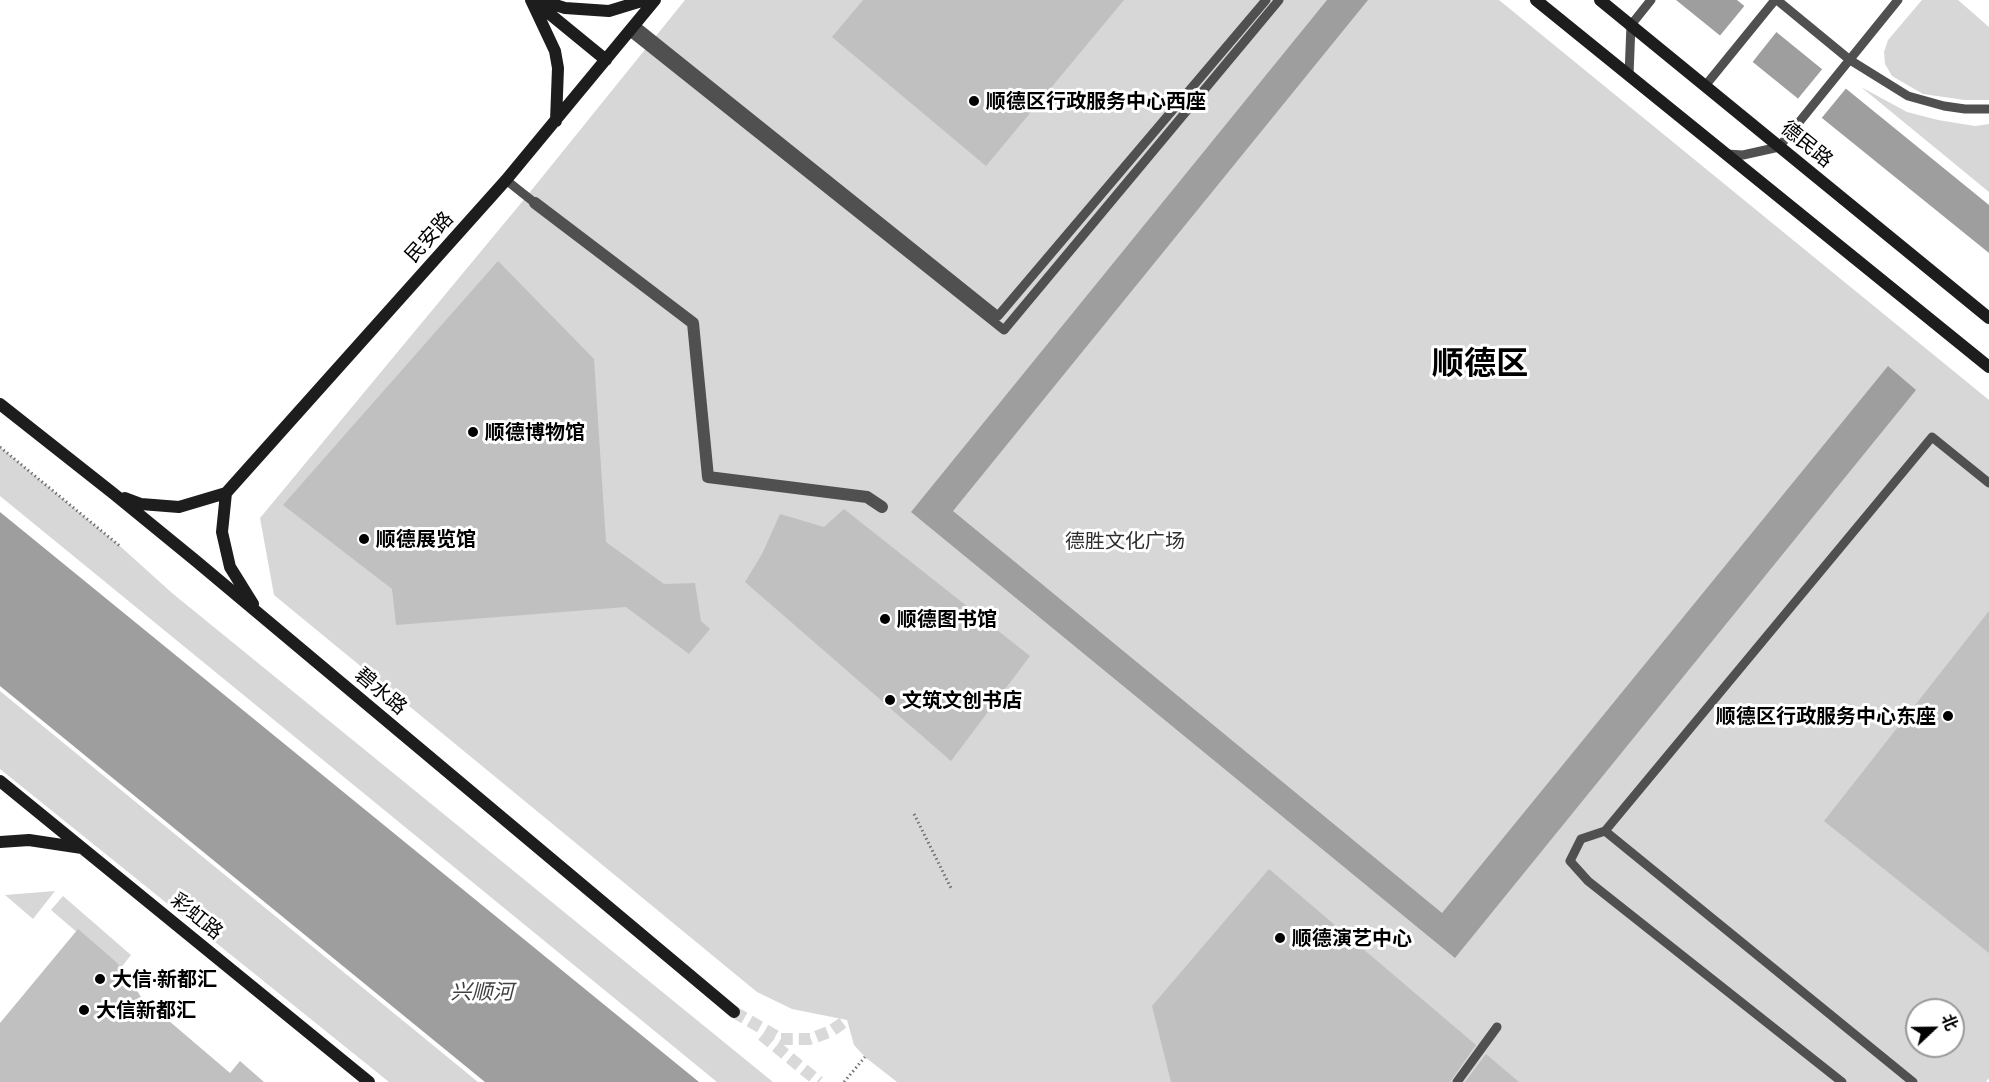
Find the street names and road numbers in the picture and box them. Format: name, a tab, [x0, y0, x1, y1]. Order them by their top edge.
street label: 德民路	[1776, 116, 1838, 172]
street label: 民安路	[400, 207, 458, 267]
street label: 碧水路	[350, 663, 412, 719]
street label: 彩虹路	[166, 888, 228, 944]

